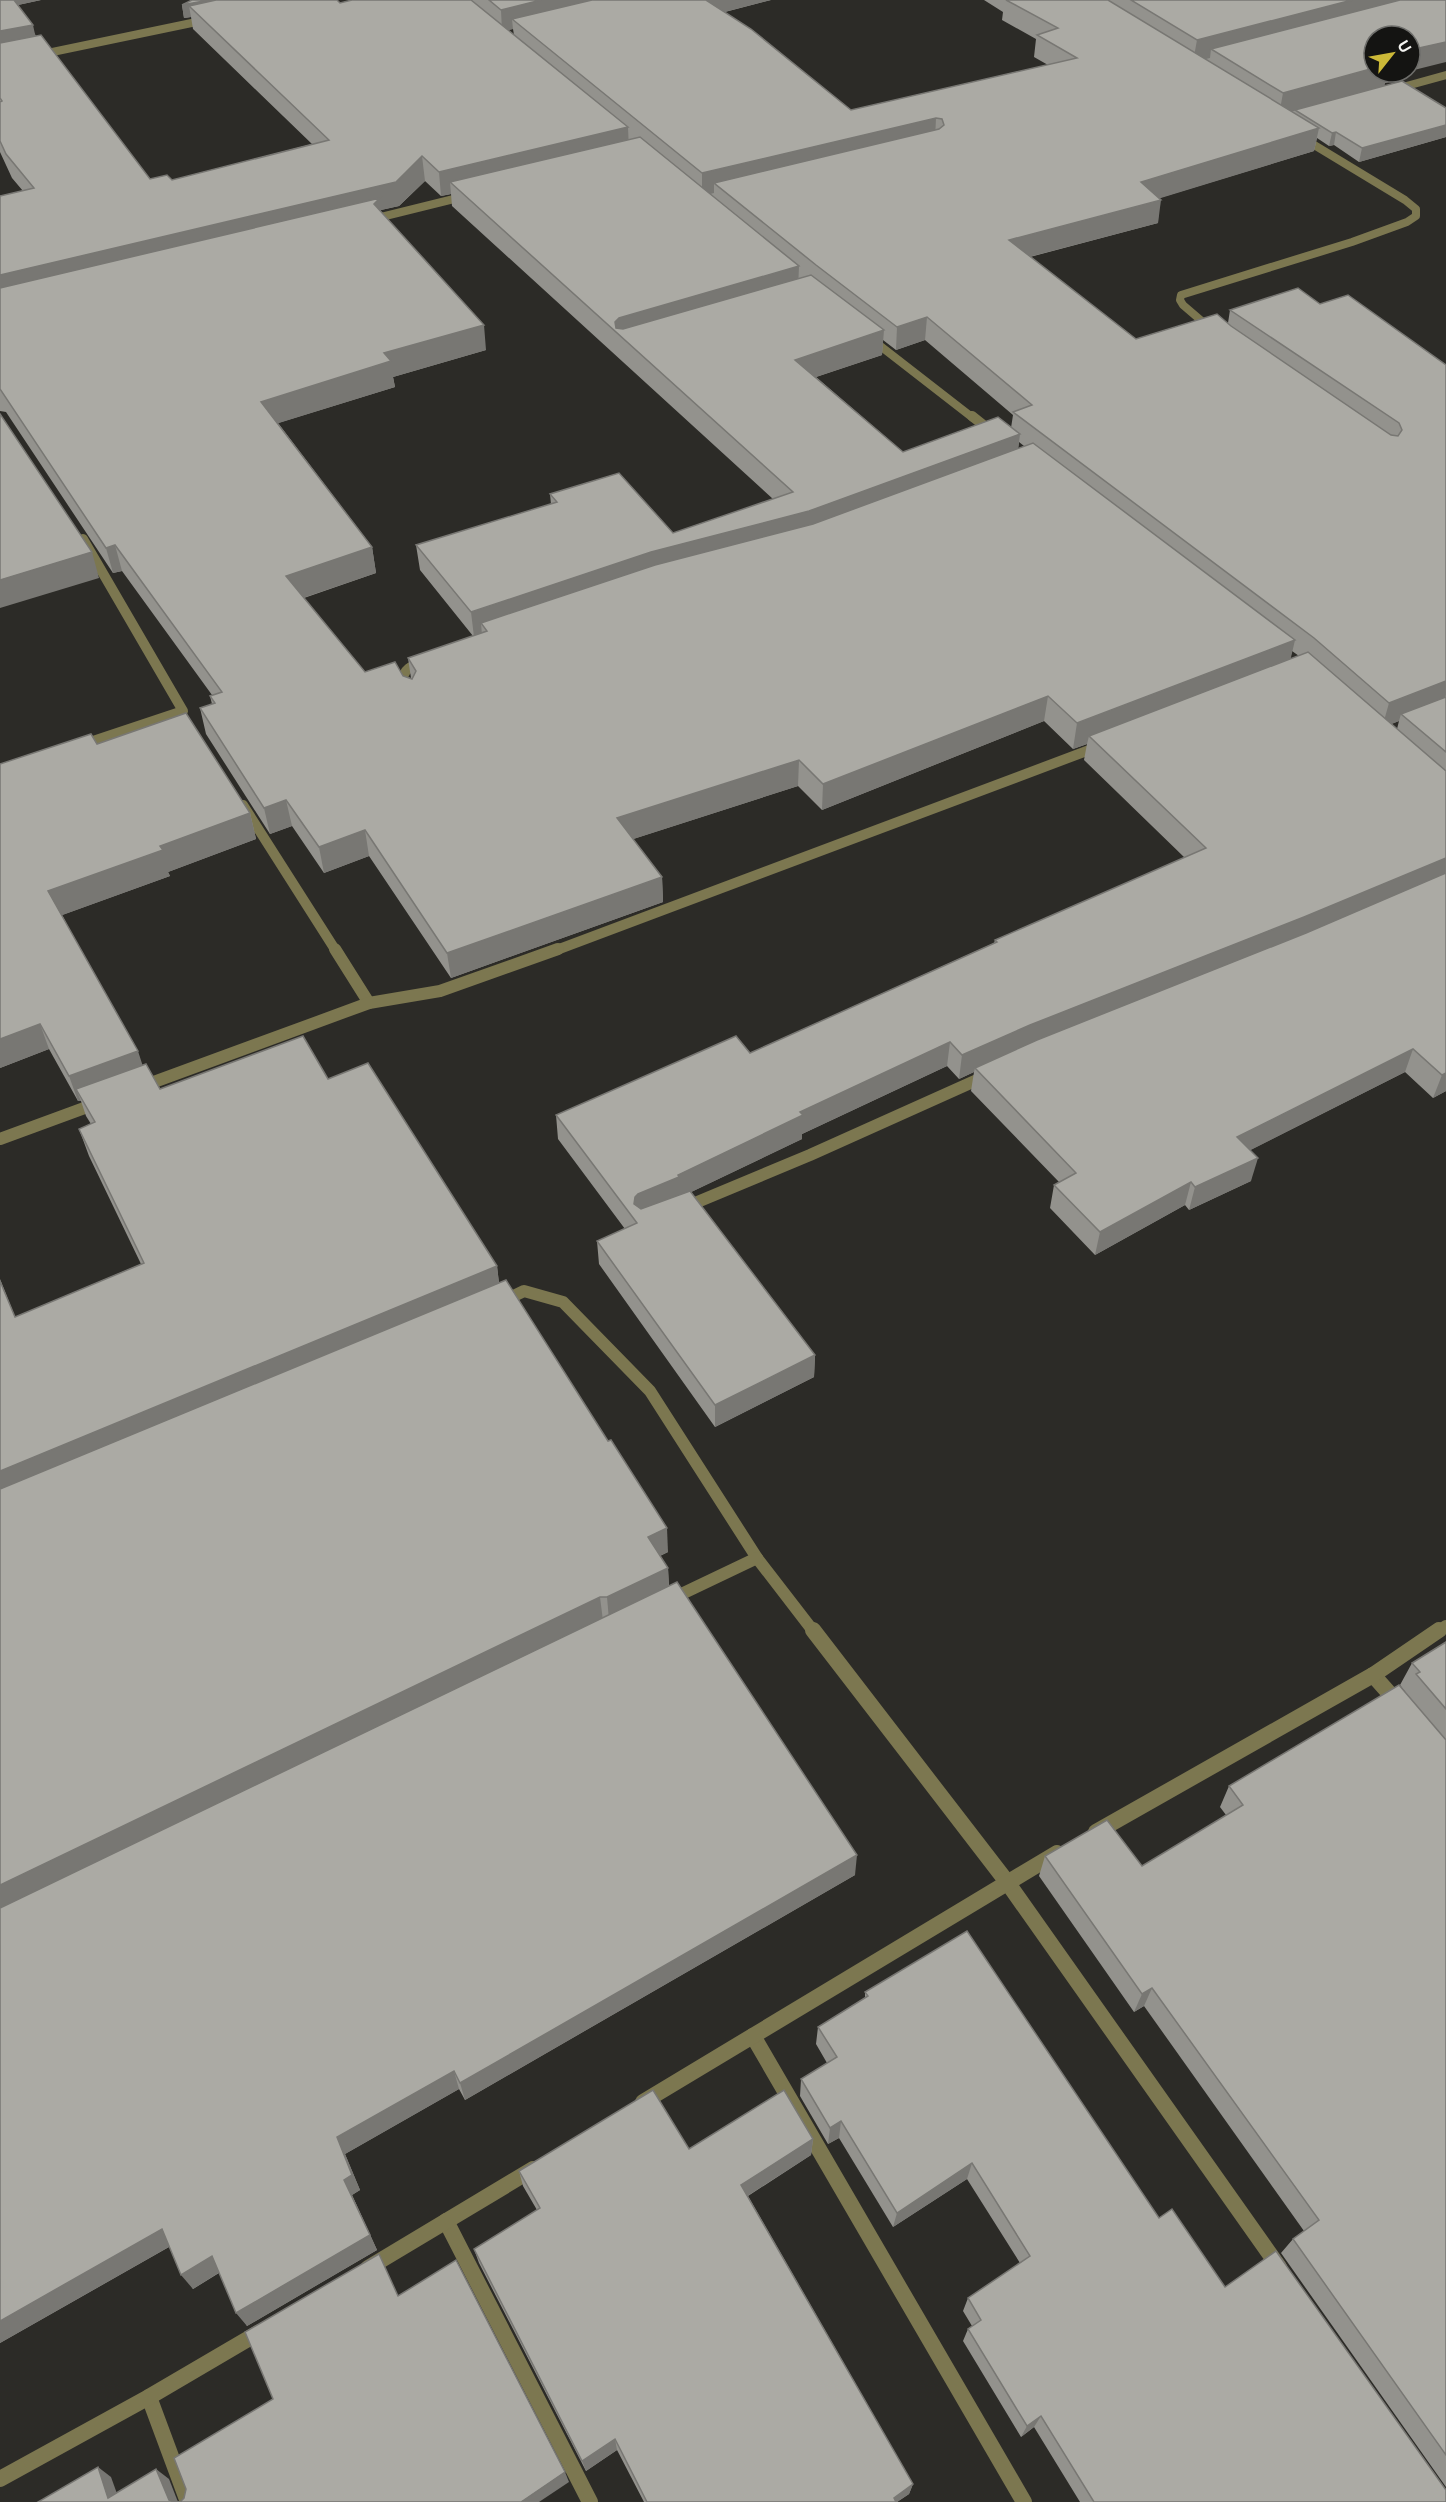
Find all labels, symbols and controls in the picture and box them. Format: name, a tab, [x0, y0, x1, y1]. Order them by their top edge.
north arrow	[1362, 24, 1422, 84]
text: U	[1392, 37, 1415, 57]

